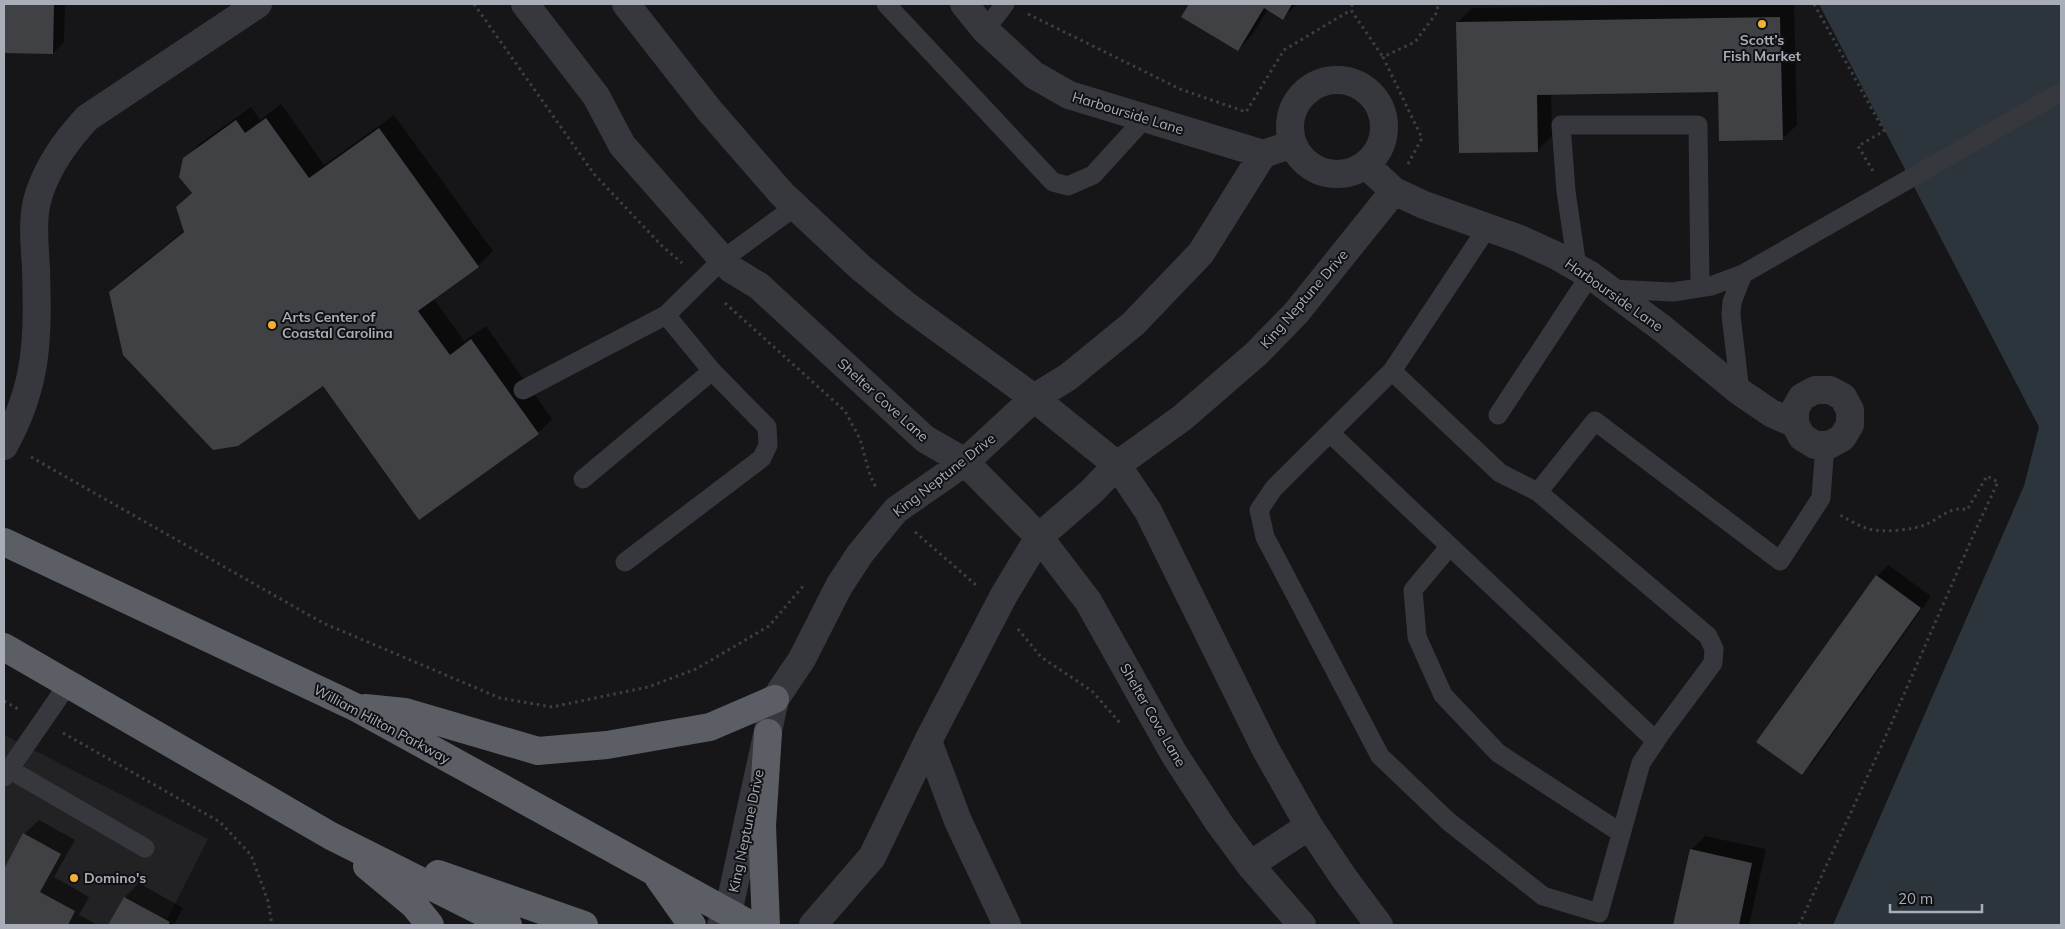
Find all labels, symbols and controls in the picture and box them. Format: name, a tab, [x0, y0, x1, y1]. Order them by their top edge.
marker: Scott’s Fish Market	[1756, 18, 1768, 30]
place label: Scott’s Fish Market	[1723, 31, 1802, 65]
street label: Harbourside Lane	[1070, 88, 1186, 138]
street label: King Neptune Drive	[1256, 246, 1352, 352]
street label: Harbourside Lane	[1562, 255, 1666, 335]
place label: Arts Center of Coastal Carolina	[282, 308, 393, 342]
marker: Arts Center of Coastal Carolina	[266, 319, 278, 331]
street label: Shelter Cove Lane	[834, 354, 932, 446]
street label: King Neptune Drive	[889, 429, 999, 521]
street label: Shelter Cove Lane	[1116, 660, 1190, 770]
street label: William Hilton Parkway	[311, 680, 454, 768]
street label: King Neptune Drive	[724, 768, 768, 894]
place label: Domino's	[84, 869, 146, 887]
marker: Domino's	[68, 872, 80, 884]
scale bar	[1890, 882, 1982, 914]
text: 20 m	[1898, 889, 1933, 908]

